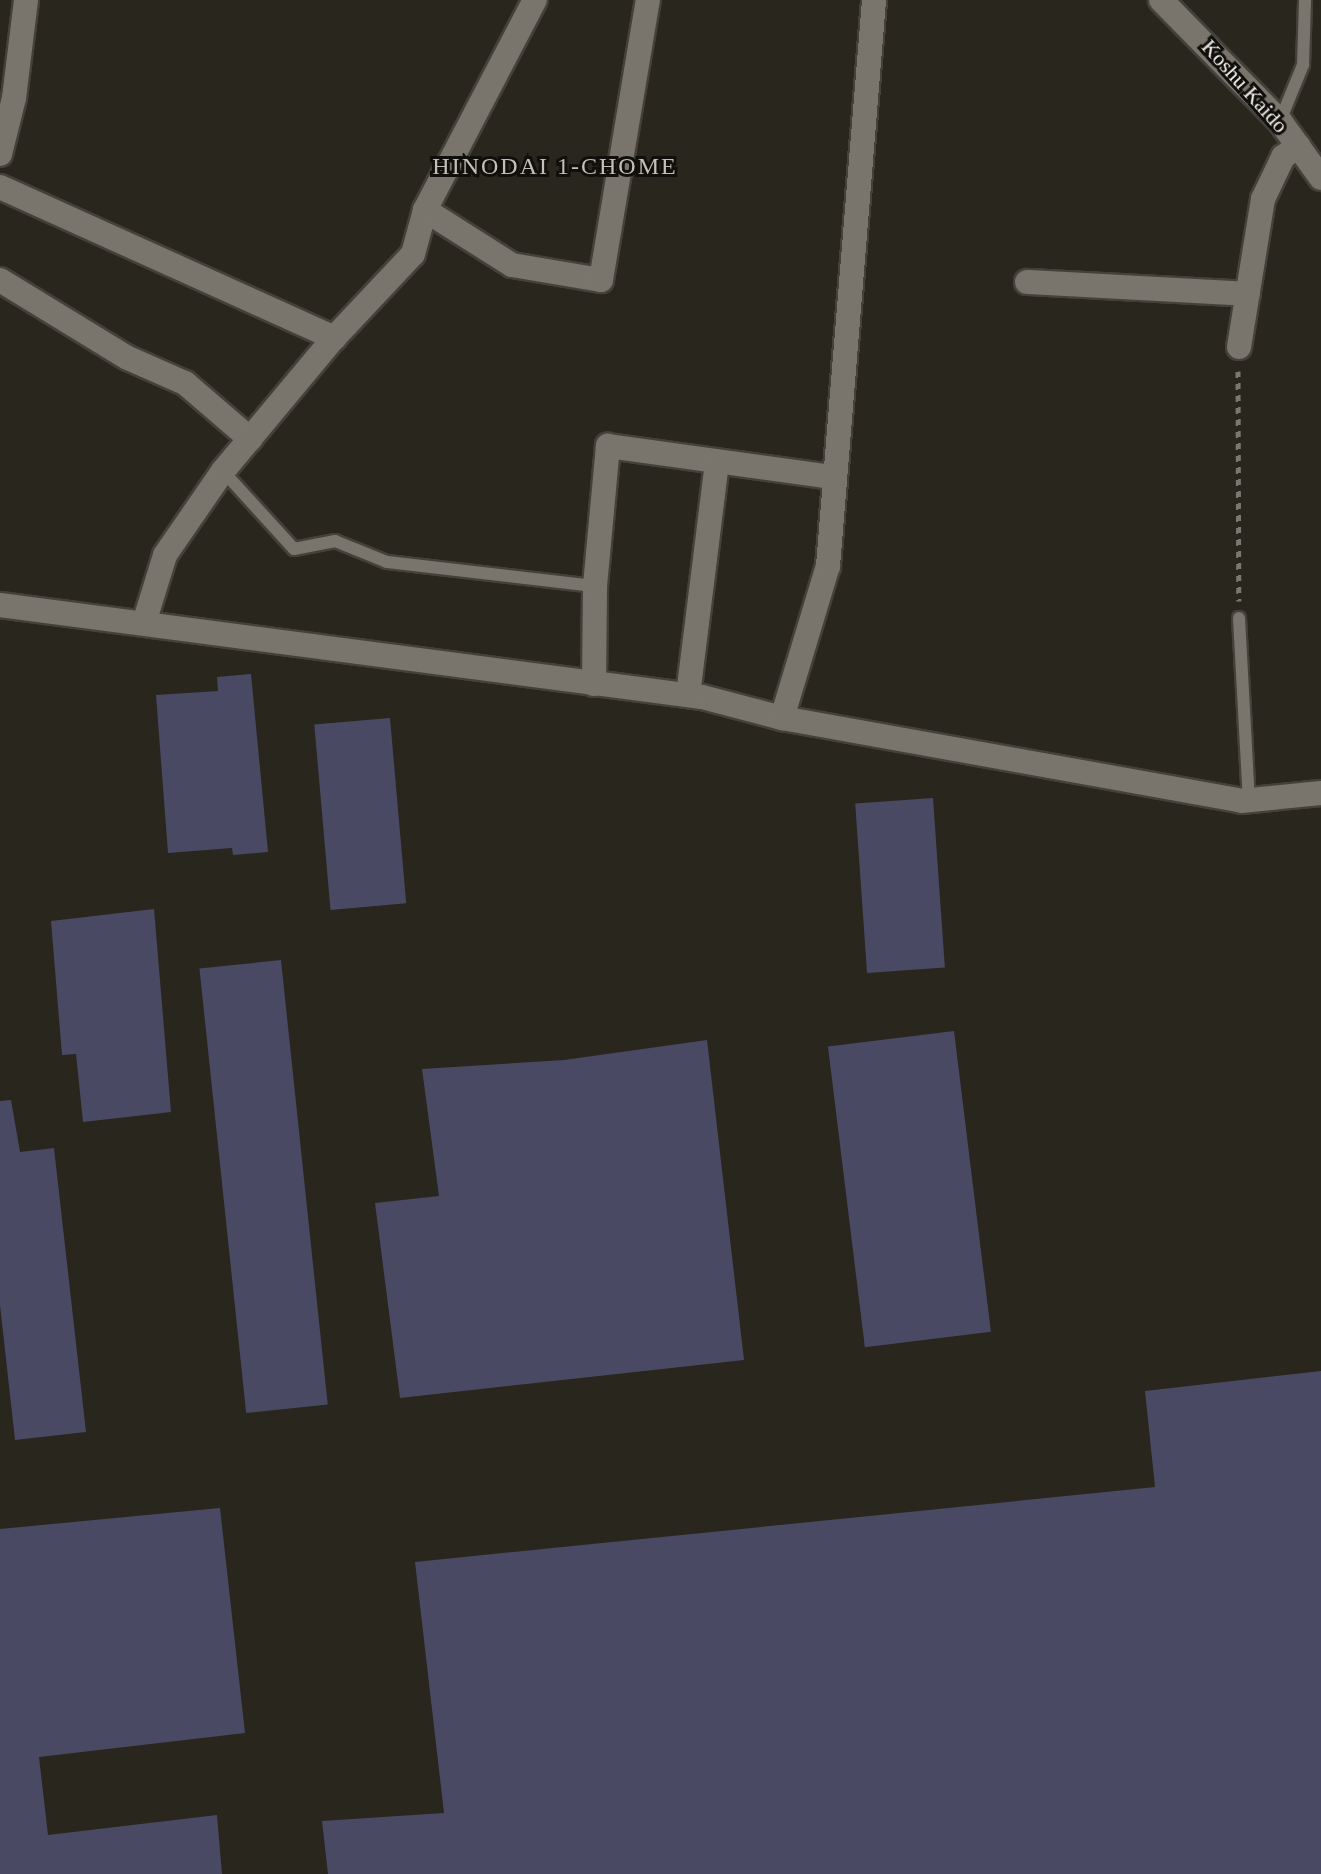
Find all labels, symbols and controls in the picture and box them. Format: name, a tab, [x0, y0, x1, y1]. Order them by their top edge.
street label: Koshu Kaido	[1192, 29, 1298, 143]
district label: HINODAI 1-CHOME	[436, 153, 674, 181]

